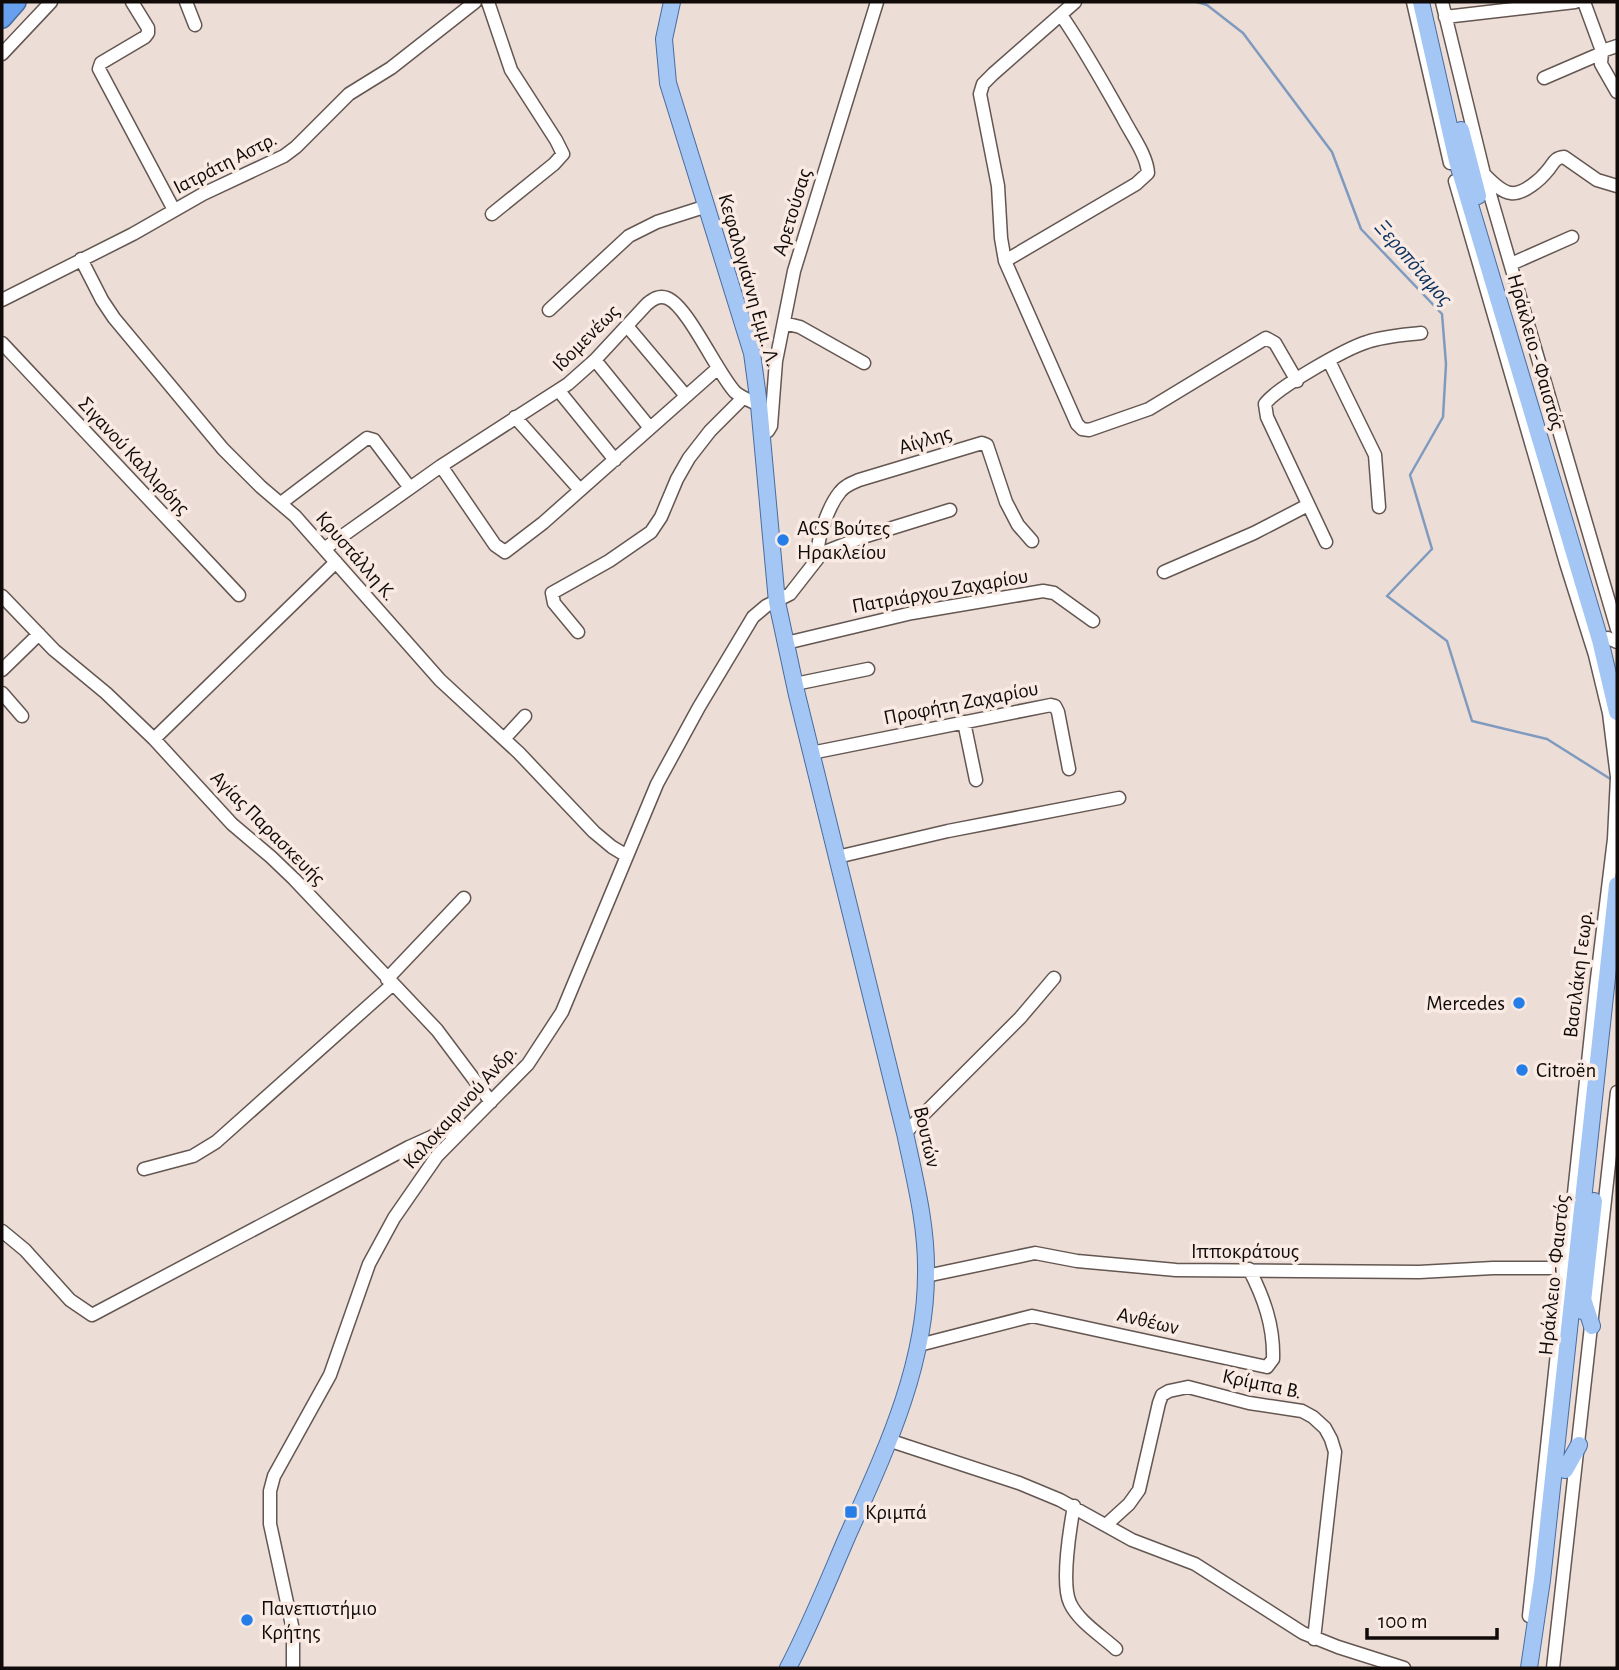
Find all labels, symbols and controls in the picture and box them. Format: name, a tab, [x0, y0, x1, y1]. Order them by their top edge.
street label: Ιατράτη Αστρ.	[170, 128, 280, 198]
street label: Αρετούσας	[769, 166, 815, 258]
street label: Κεφαλογιάννη Εμμ. Λ.	[714, 191, 784, 369]
water label: Ξεροπόταμος	[1370, 215, 1456, 311]
street label: Ηράκλειο - Φαιστός	[1504, 272, 1568, 432]
street label: Ιδομενέως	[548, 300, 624, 376]
street label: Σιγανού Καλλιρόης	[74, 393, 194, 519]
street label: Αίγλης	[896, 422, 954, 458]
street label: Κρυστάλλη Κ.	[312, 507, 400, 605]
place label: ACS Βούτες Ηρακλείου	[797, 518, 890, 563]
marker: ACS Βούτες Ηρακλείου	[775, 532, 791, 548]
street label: Πατριάρχου Ζαχαρίου	[850, 565, 1030, 617]
street label: Προφήτη Ζαχαρίου	[882, 678, 1040, 728]
street label: Αγίας Παρασκευής	[207, 767, 329, 889]
street label: Βασιλάκη Γεωρ.	[1560, 909, 1596, 1039]
place label: Mercedes	[1426, 993, 1505, 1014]
marker: Mercedes	[1511, 995, 1527, 1011]
street label: Καλοκαιρινού Ανδρ.	[399, 1041, 521, 1173]
place label: Citroën	[1536, 1060, 1596, 1081]
marker: Citroën	[1514, 1062, 1530, 1078]
street label: Βουτών	[910, 1104, 944, 1170]
street label: Ηράκλειο - Φαιστός	[1535, 1194, 1573, 1356]
street label: Ιπποκράτους	[1191, 1241, 1299, 1262]
street label: Ανθέων	[1115, 1304, 1181, 1338]
street label: Κρίμπα Β.	[1220, 1365, 1304, 1403]
place label: Κριμπά	[865, 1502, 927, 1523]
marker: Κριμπά	[843, 1504, 859, 1520]
scale bar	[1367, 1596, 1496, 1640]
place label: Πανεπιστήμιο Κρήτης	[261, 1598, 377, 1643]
text: 100 m	[1378, 1611, 1428, 1632]
marker: Πανεπιστήμιο Κρήτης	[239, 1612, 255, 1628]

